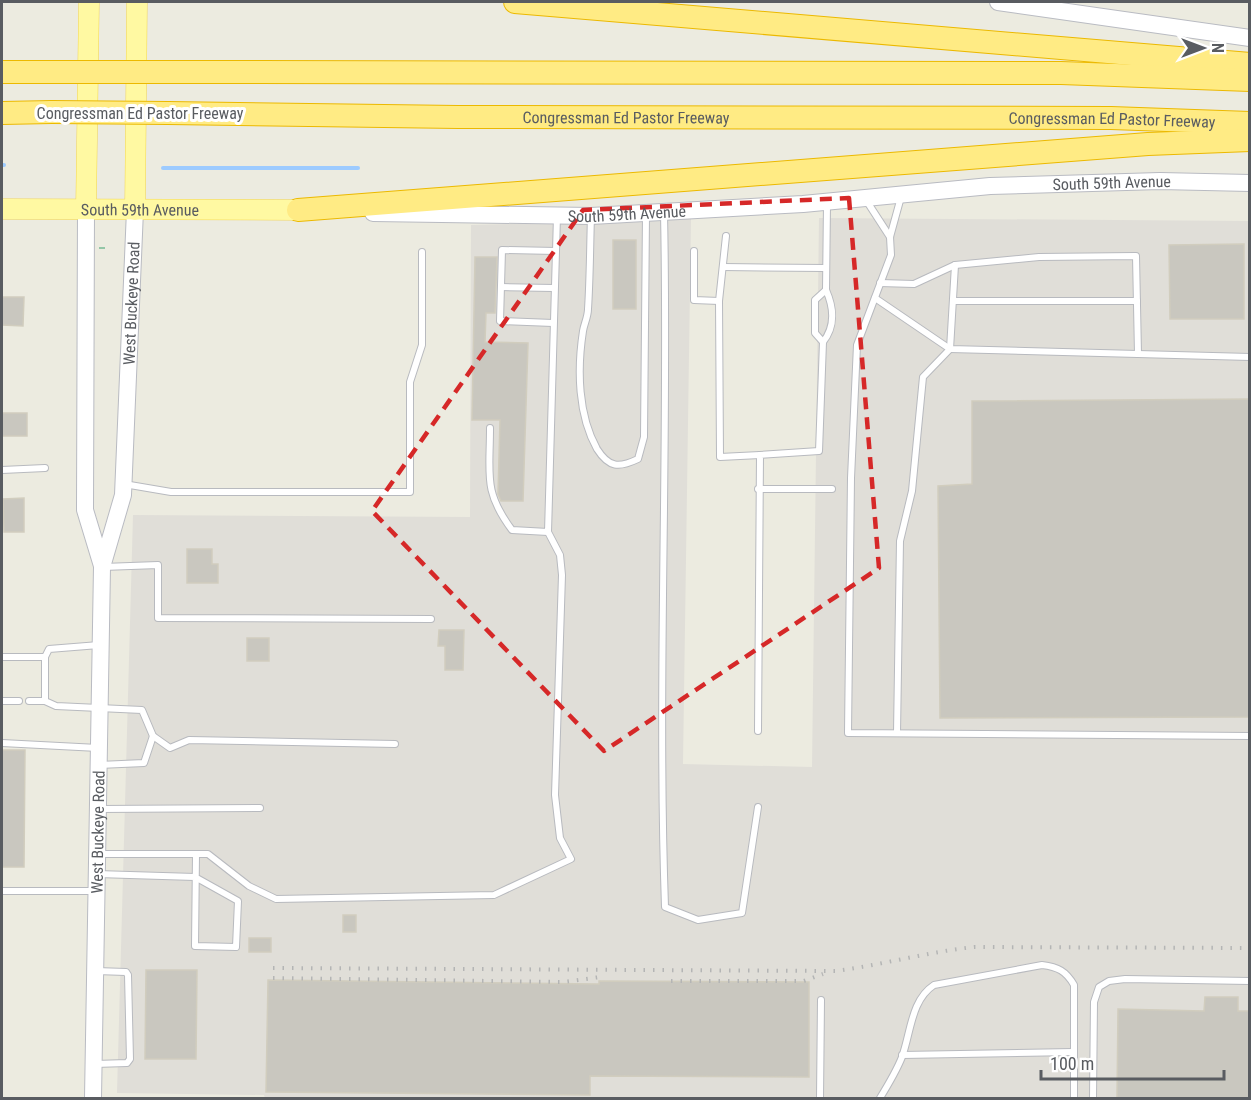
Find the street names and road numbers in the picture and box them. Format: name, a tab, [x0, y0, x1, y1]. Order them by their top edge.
street label: Congressman Ed Pastor Freeway	[37, 104, 244, 123]
street label: Congressman Ed Pastor Freeway	[523, 108, 730, 127]
street label: Congressman Ed Pastor Freeway	[1009, 108, 1216, 131]
street label: South 59th Avenue	[1052, 171, 1171, 194]
street label: South 59th Avenue	[81, 200, 199, 219]
street label: South 59th Avenue	[568, 201, 686, 226]
street label: West Buckeye Road	[119, 241, 143, 365]
street label: West Buckeye Road	[87, 770, 108, 894]

